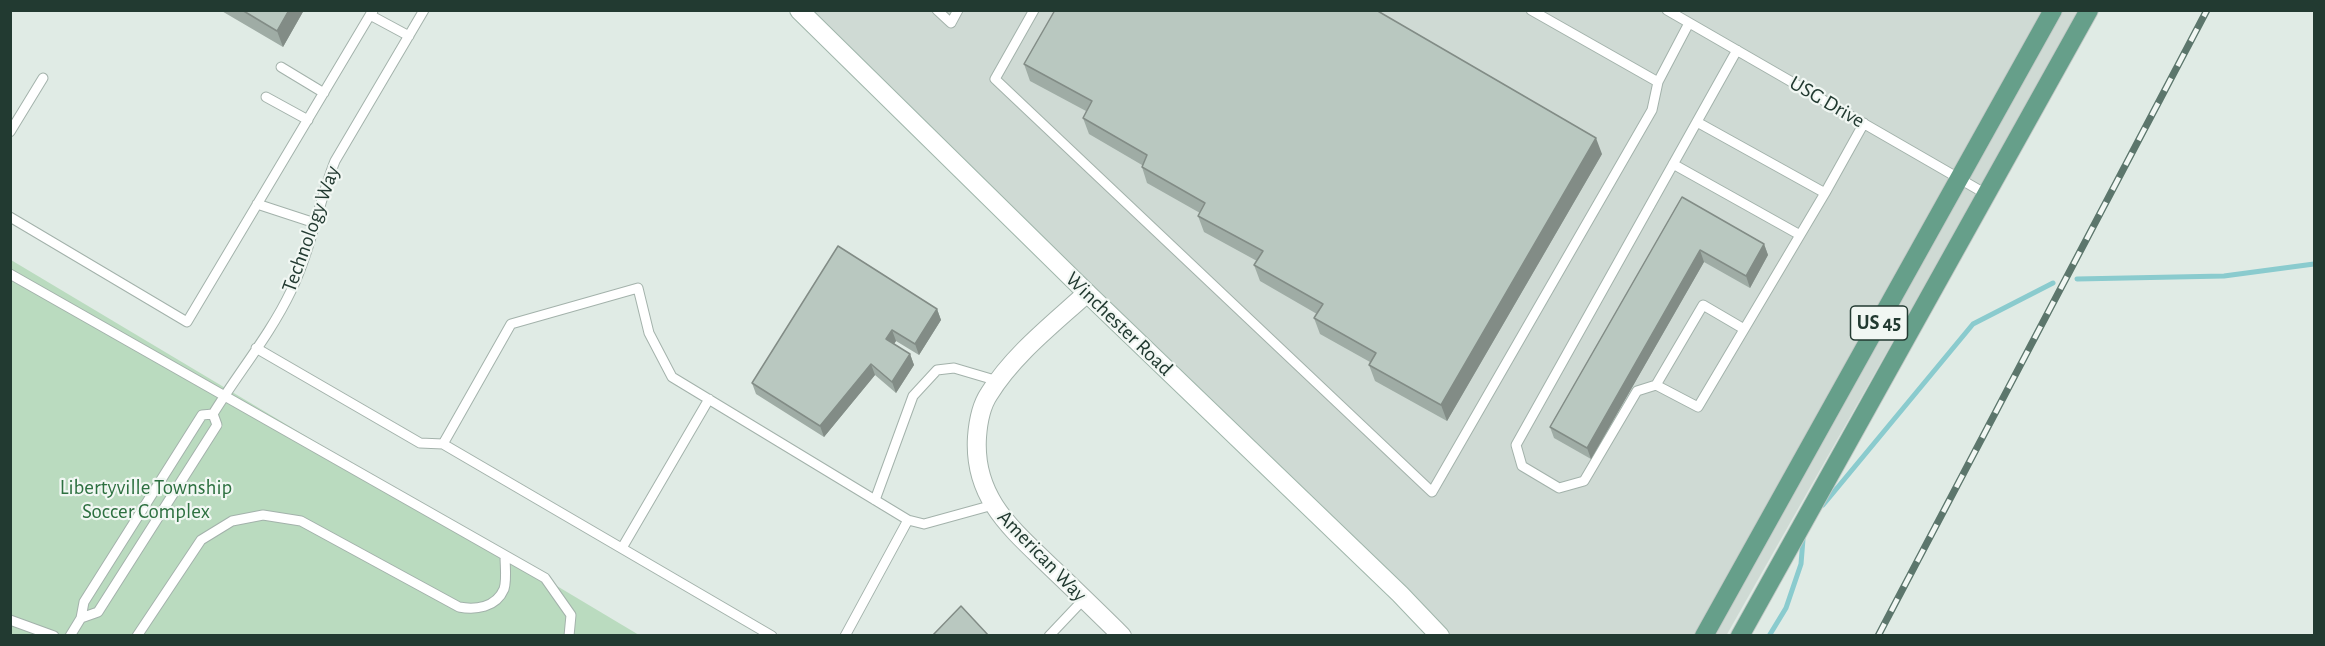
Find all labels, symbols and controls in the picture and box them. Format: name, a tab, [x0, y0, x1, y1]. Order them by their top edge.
street label: USG Drive	[1785, 70, 1869, 134]
street label: Technology Way	[276, 162, 346, 296]
street label: Winchester Road	[1060, 267, 1178, 381]
road number: US 45	[1850, 306, 1908, 340]
park label: Libertyville Township Soccer Complex	[60, 475, 232, 525]
street label: American Way	[992, 505, 1092, 607]

